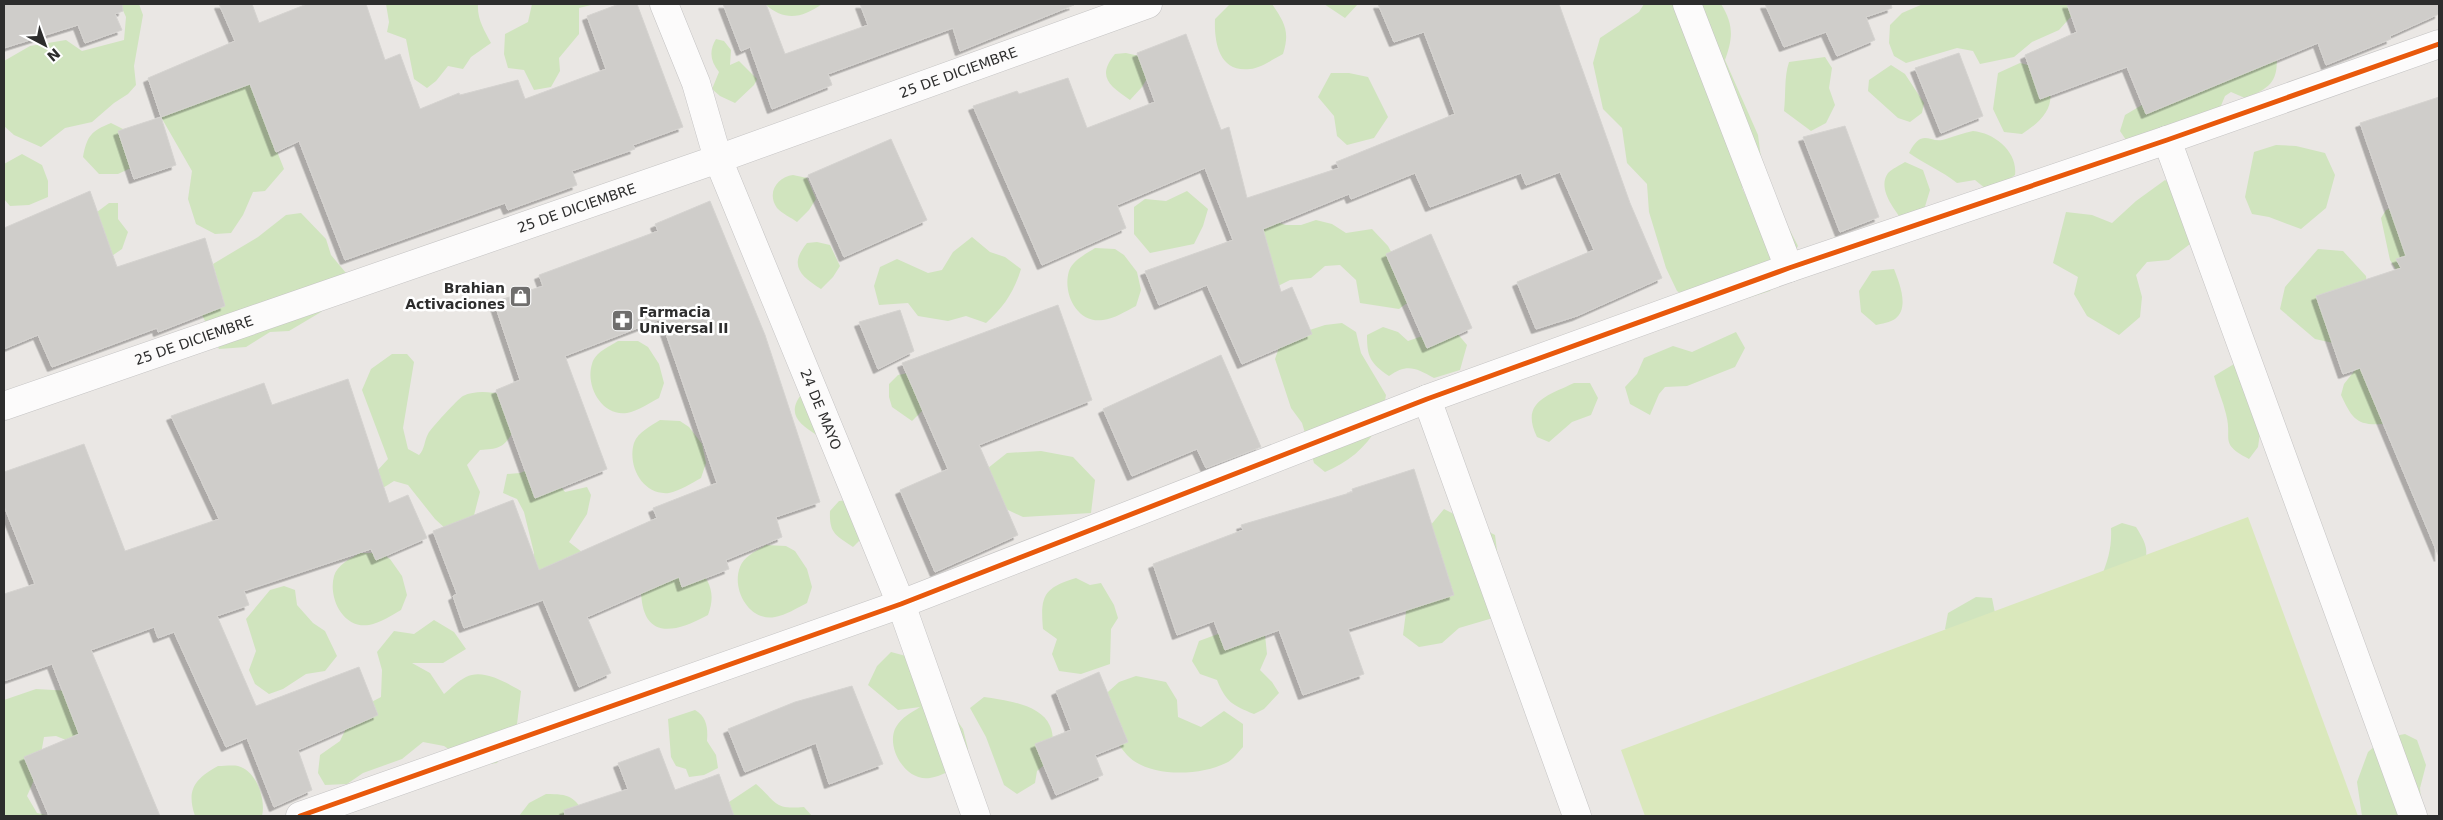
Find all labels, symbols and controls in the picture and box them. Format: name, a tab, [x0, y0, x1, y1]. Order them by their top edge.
north arrow	[20, 20, 70, 70]
street label: 25 DE DICIEMBRE	[897, 44, 1020, 101]
text: N	[44, 45, 63, 65]
street label: 25 DE DICIEMBRE	[515, 180, 638, 236]
place label: Brahian Activaciones	[405, 280, 505, 312]
shop icon: Brahian Activaciones	[509, 284, 533, 308]
place label: Farmacia Universal II	[639, 304, 729, 336]
pharmacy icon: Farmacia Universal II	[611, 308, 635, 332]
street label: 25 DE DICIEMBRE	[133, 312, 255, 368]
street label: 24 DE MAYO	[797, 367, 845, 452]

